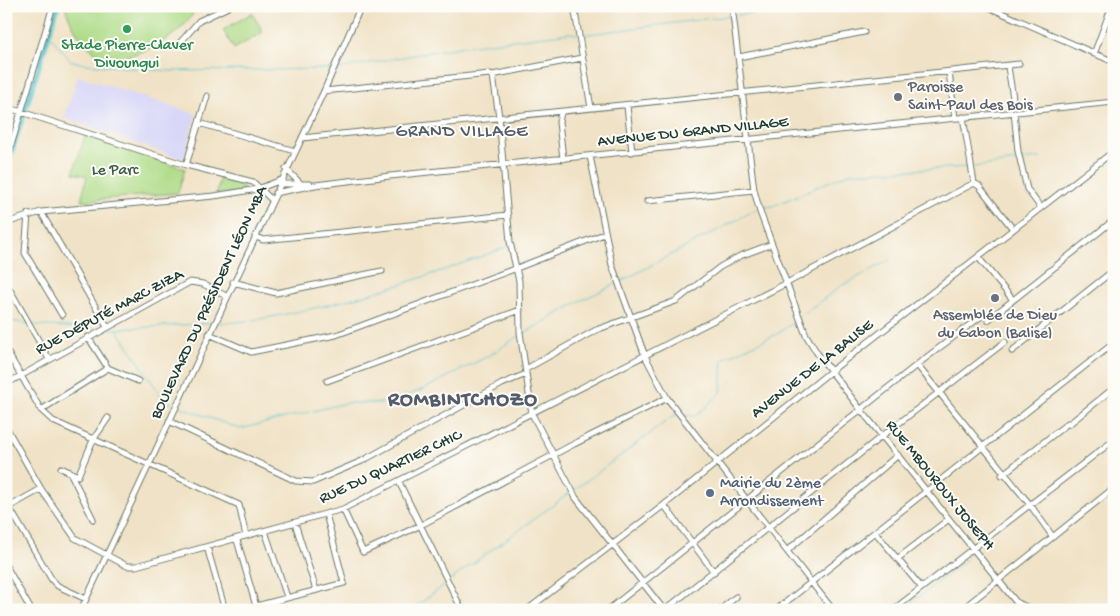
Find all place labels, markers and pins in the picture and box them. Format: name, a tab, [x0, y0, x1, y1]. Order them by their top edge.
marker: Stade Pierre-Claver Divoungui	[121, 23, 133, 35]
place label: Stade Pierre-Claver Divoungui	[61, 37, 194, 74]
place label: Paroisse Saint-Paul des Bois	[907, 79, 1034, 116]
marker: Paroisse Saint-Paul des Bois	[892, 91, 904, 103]
marker: Assemblée de Dieu du Gabon (Balise)	[989, 292, 1001, 304]
place label: Assemblée de Dieu du Gabon (Balise)	[933, 307, 1058, 344]
place label: Mairie du 2ème Arrondissement	[720, 475, 825, 512]
marker: Mairie du 2ème Arrondissement	[704, 487, 716, 499]

